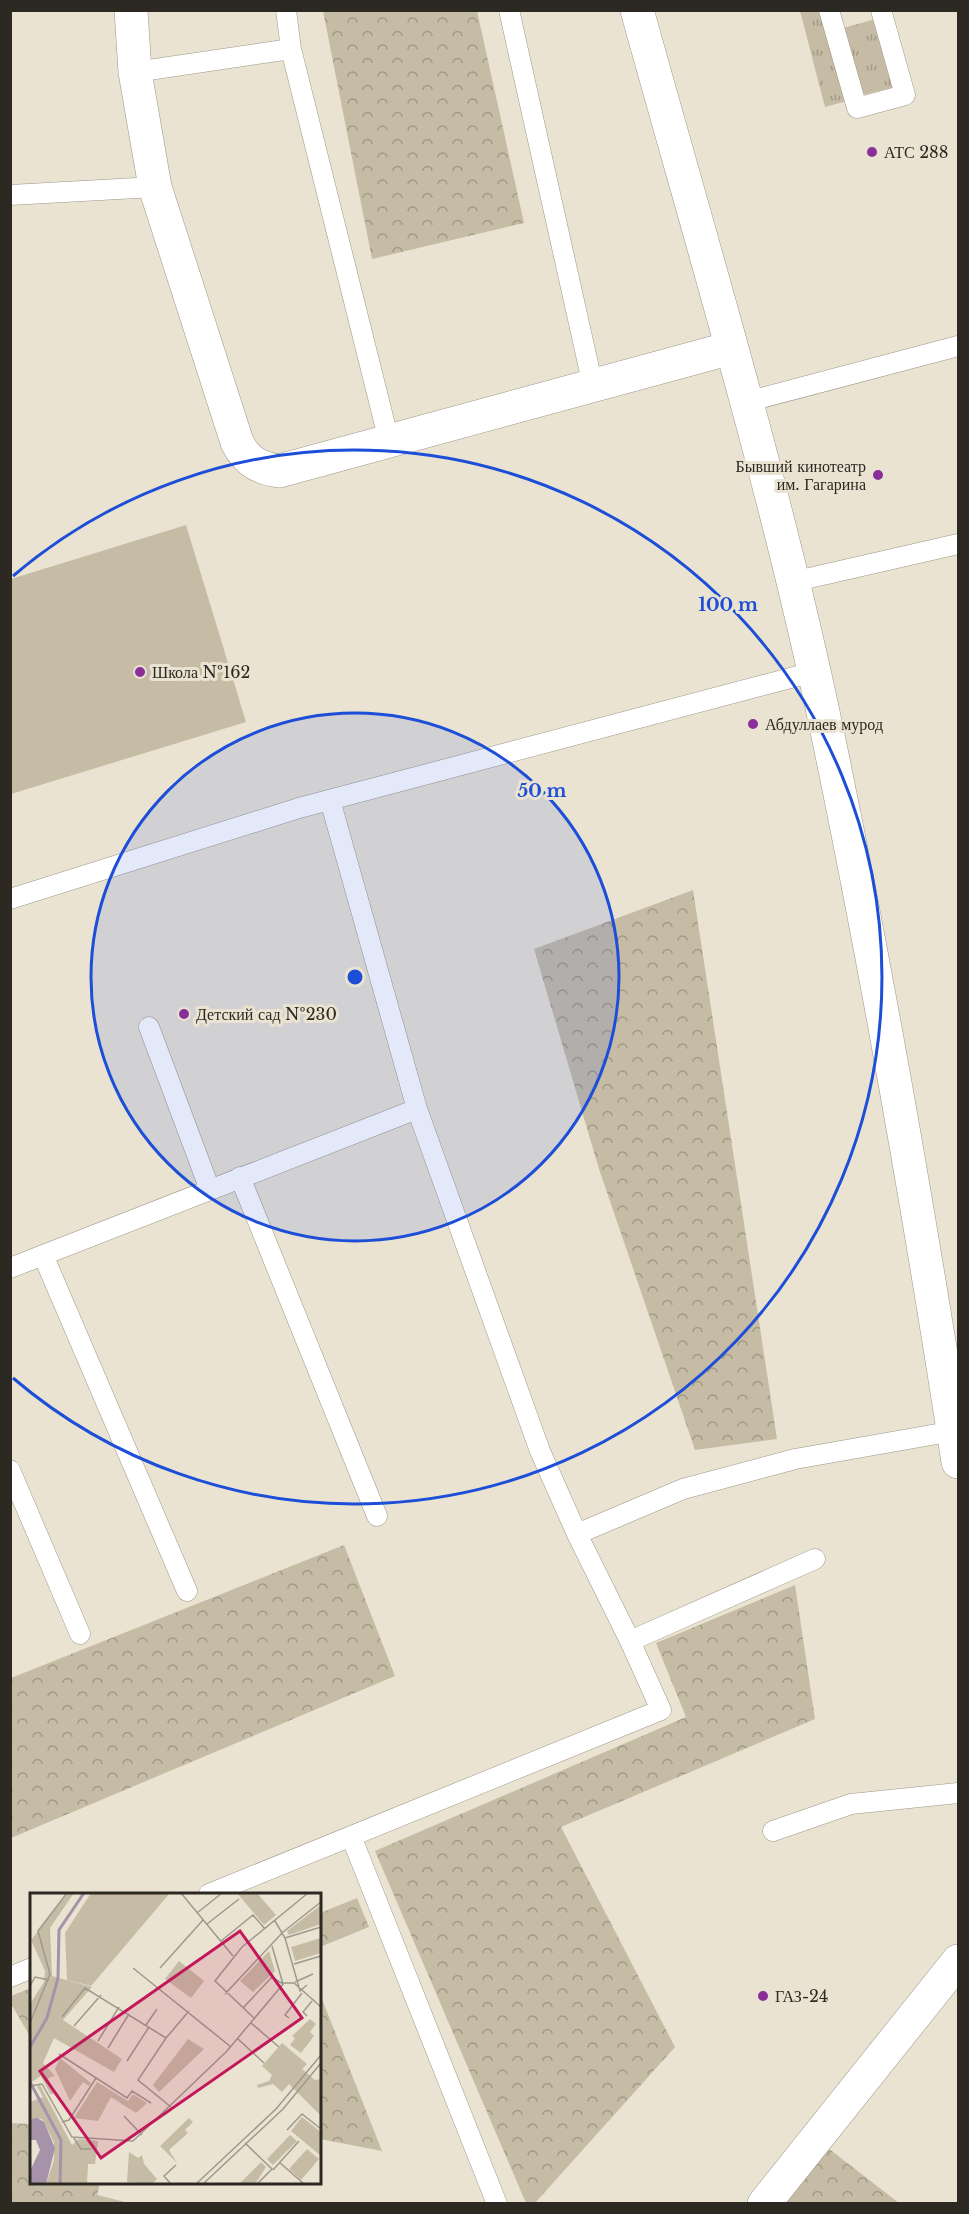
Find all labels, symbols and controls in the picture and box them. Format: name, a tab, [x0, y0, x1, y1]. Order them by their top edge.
place label: АТС 288	[884, 142, 948, 162]
marker: АТС 288	[865, 145, 879, 159]
place label: Бывший кинотеатр им. Гагарина	[736, 456, 866, 494]
marker: Бывший кинотеатр им. Гагарина	[871, 468, 885, 482]
text: 100 m	[698, 594, 758, 616]
place label: Школа №162	[152, 662, 250, 682]
marker: Школа №162	[133, 665, 147, 679]
place label: Абдуллаев мурод	[765, 714, 883, 734]
marker: Абдуллаев мурод	[746, 717, 760, 731]
text: 50 m	[518, 780, 567, 802]
centre of rings	[345, 967, 365, 987]
place label: Детский сад №230	[196, 1004, 337, 1024]
marker: Детский сад №230	[177, 1007, 191, 1021]
inset map	[30, 1893, 321, 2184]
place label: ГАЗ-24	[775, 1986, 828, 2006]
marker: ГАЗ-24	[756, 1989, 770, 2003]

